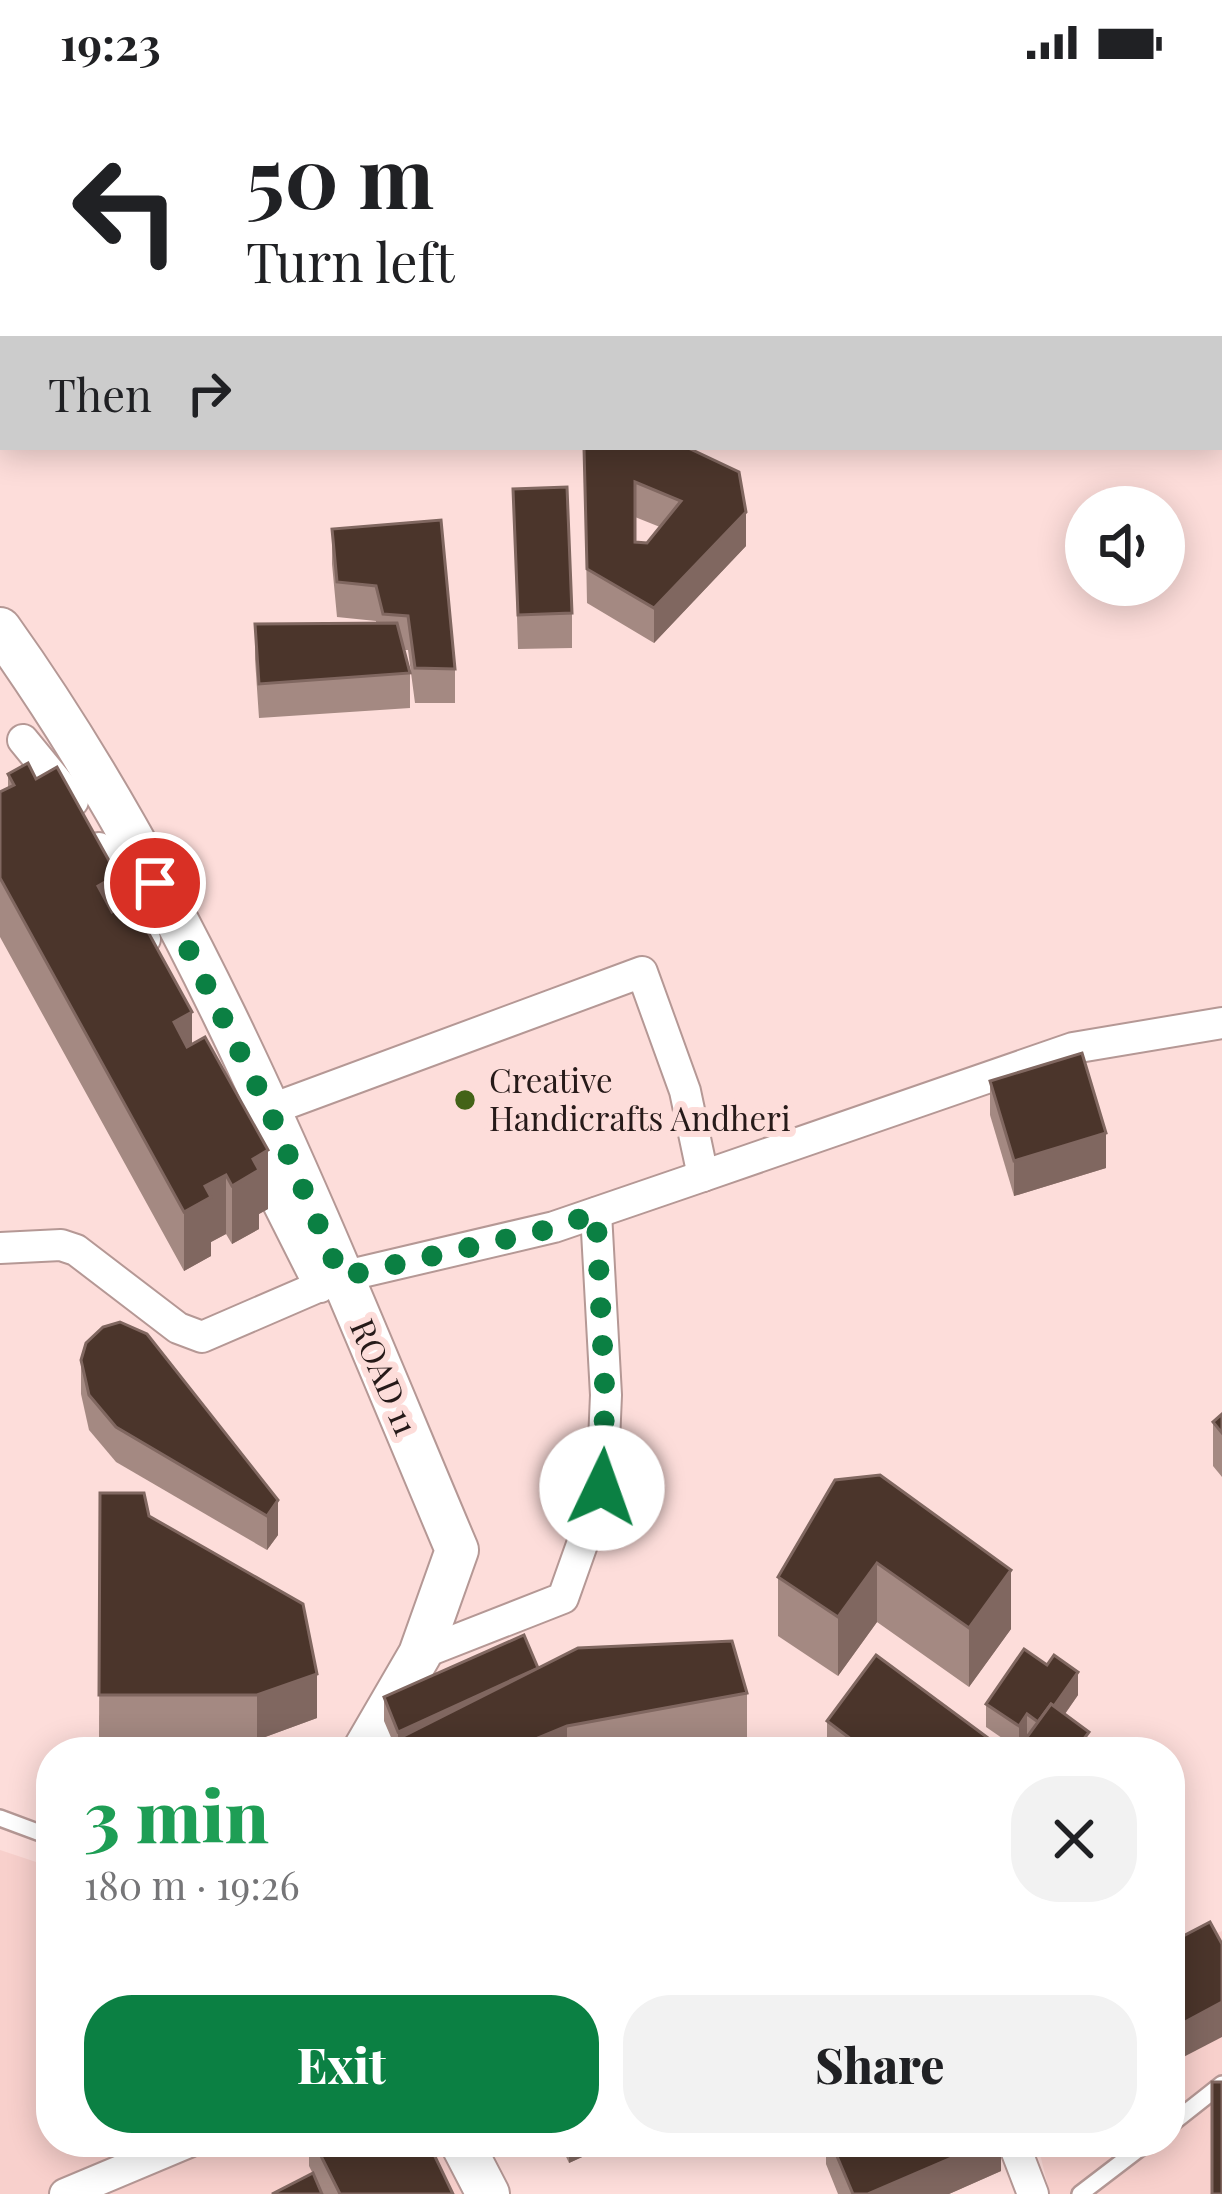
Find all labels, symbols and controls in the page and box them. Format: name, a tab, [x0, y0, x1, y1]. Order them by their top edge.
text: 19:23	[60, 12, 161, 72]
text: 50 m	[246, 118, 434, 230]
icon: left	[48, 132, 204, 288]
text: Turn left	[246, 225, 455, 297]
icon: right	[176, 360, 242, 426]
text: Then	[48, 363, 152, 423]
map controls	[1065, 486, 1185, 606]
button: sound	[1065, 486, 1185, 606]
pin	[104, 832, 206, 934]
icon: arrive	[122, 850, 188, 916]
place label: Creative Handicrafts Andheri	[489, 1057, 791, 1139]
marker: Creative Handicrafts Andheri	[452, 1087, 478, 1113]
street label: ROAD 11	[342, 1312, 430, 1441]
position arrow	[539, 1425, 665, 1551]
text: 3 min	[84, 1765, 269, 1861]
button: close	[1011, 1776, 1137, 1902]
text: 180 m · 19:26	[84, 1858, 300, 1910]
button: Exit	[84, 1995, 599, 2133]
button: Share	[623, 1995, 1137, 2133]

